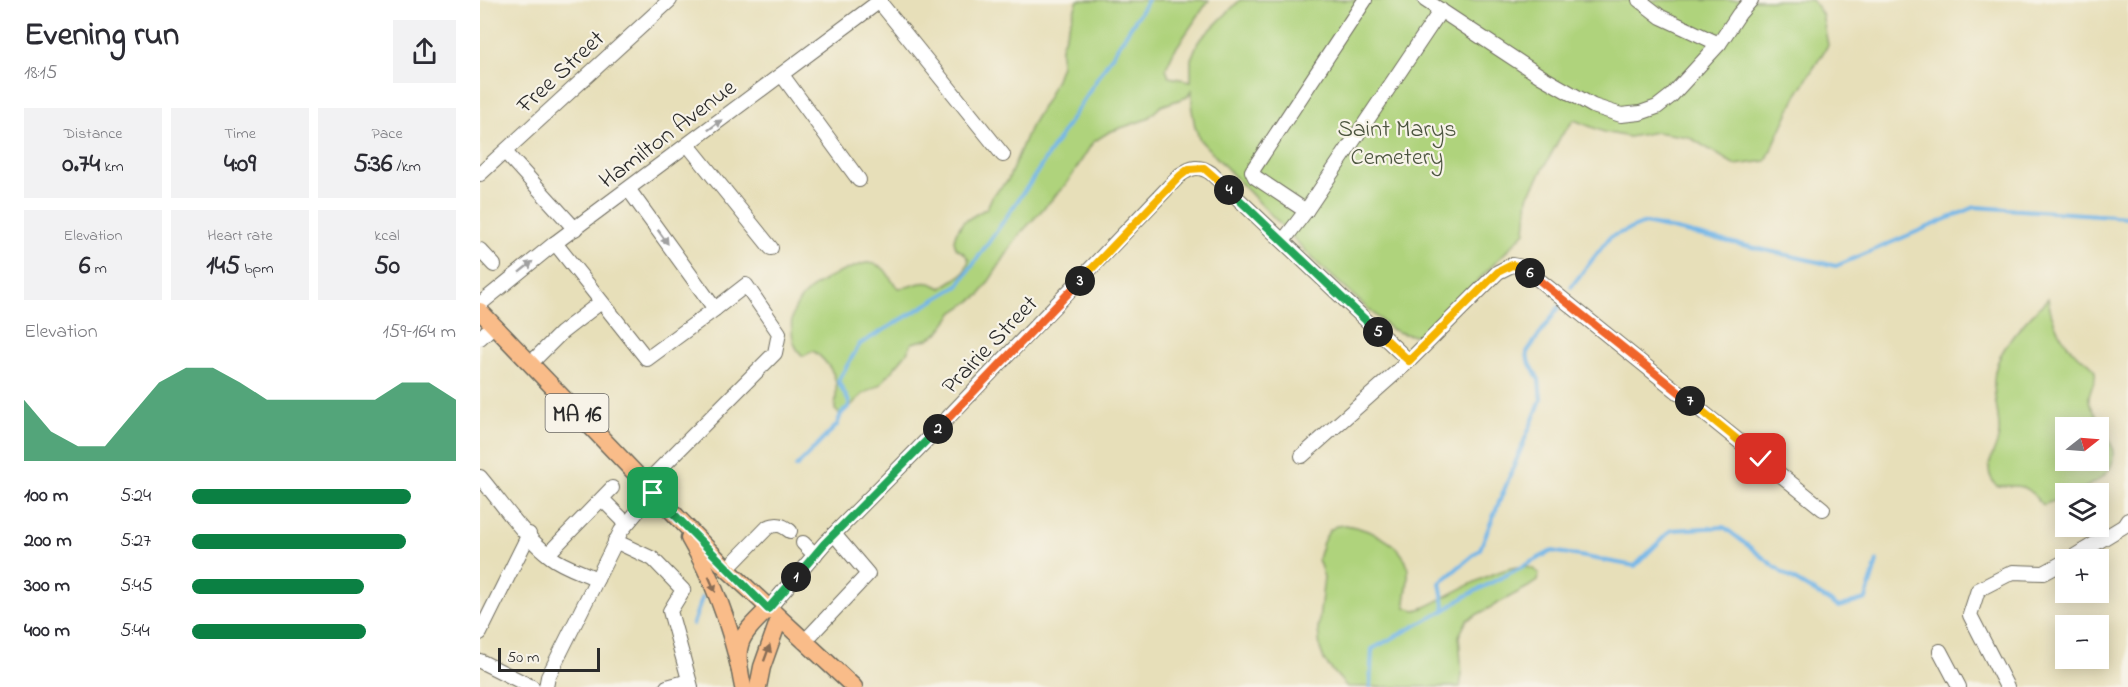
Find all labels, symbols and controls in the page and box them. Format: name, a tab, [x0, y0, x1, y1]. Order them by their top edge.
text: Evening run	[24, 12, 179, 60]
button: share	[393, 20, 456, 83]
street label: Free Street	[509, 23, 614, 123]
text: 18:15	[24, 59, 57, 88]
street label: Hamilton Avenue	[592, 72, 745, 198]
park label: Saint Marys Cemetery	[1337, 113, 1457, 177]
one-way arrow	[707, 119, 723, 131]
text: Distance	[64, 122, 122, 146]
text: Time	[224, 122, 256, 146]
text: Pace	[371, 122, 403, 146]
text: 0.74	[62, 146, 100, 184]
text: 4:09	[224, 146, 256, 184]
text: 5:36	[353, 146, 392, 184]
text: km	[100, 155, 124, 179]
text: /km	[392, 155, 421, 179]
pin: 4	[1214, 175, 1244, 205]
text: 4	[1226, 178, 1232, 202]
text: Elevation	[64, 224, 122, 248]
text: Heart rate	[207, 224, 273, 248]
text: kcal	[374, 224, 400, 248]
one-way arrow	[657, 228, 669, 244]
text: 6	[79, 248, 91, 286]
text: 145	[206, 248, 240, 286]
text: 50	[374, 248, 400, 286]
text: m	[91, 257, 107, 281]
text: bpm	[240, 257, 274, 281]
pin: 6	[1515, 258, 1545, 288]
one-way arrow	[518, 261, 533, 273]
text: 6	[1526, 261, 1534, 285]
pin: 3	[1065, 266, 1095, 296]
text: 3	[1077, 269, 1083, 293]
street label: Prairie Street	[934, 288, 1047, 403]
pin: 5	[1363, 317, 1393, 347]
text: Elevation	[24, 318, 98, 347]
text: 159–164 m	[383, 318, 456, 347]
text: 5	[1373, 320, 1383, 344]
pin: 7	[1675, 386, 1705, 416]
text: 7	[1687, 389, 1693, 413]
road number: MA 16	[546, 394, 608, 432]
pin: 2	[923, 414, 953, 444]
text: 2	[934, 417, 942, 441]
north arrow	[2055, 417, 2109, 471]
map controls	[2055, 417, 2109, 669]
pin	[1735, 433, 1786, 484]
icon: check	[1744, 442, 1777, 475]
pin	[627, 467, 678, 518]
icon: arrive	[636, 476, 669, 509]
text: 100 m	[24, 482, 68, 511]
text: 5:24	[120, 482, 151, 511]
button: layers	[2055, 483, 2109, 537]
text: 200 m	[24, 527, 72, 556]
text: 5:27	[120, 527, 151, 556]
button: +	[2055, 549, 2109, 603]
pin: 1	[781, 562, 811, 592]
text: 1	[793, 565, 799, 589]
text: 300 m	[24, 572, 70, 601]
text: 5:45	[120, 572, 153, 601]
one-way arrow	[707, 575, 717, 593]
button: −	[2055, 615, 2109, 669]
text: 400 m	[24, 617, 70, 646]
text: 5:44	[120, 617, 150, 646]
one-way arrow	[763, 644, 773, 662]
scale bar	[498, 645, 600, 672]
text: 50 m	[507, 646, 539, 670]

